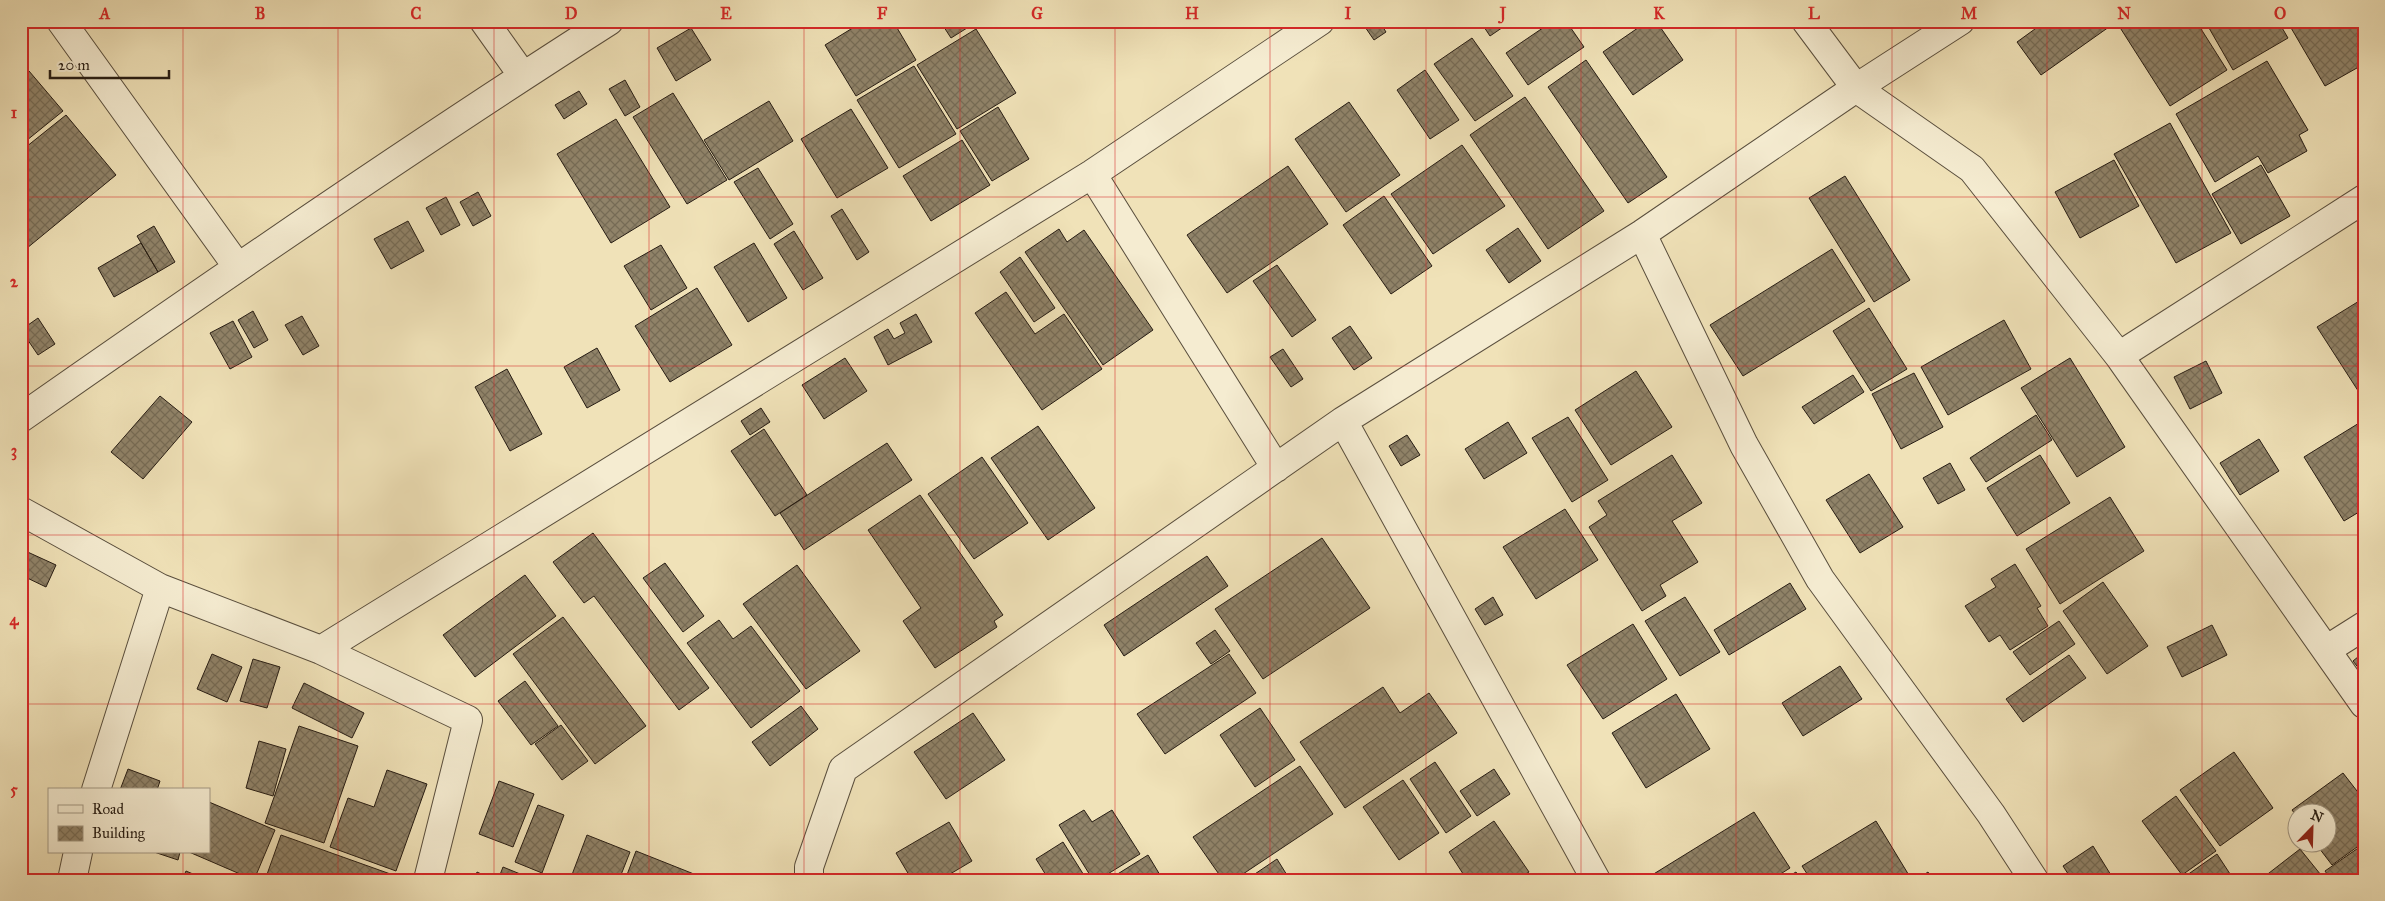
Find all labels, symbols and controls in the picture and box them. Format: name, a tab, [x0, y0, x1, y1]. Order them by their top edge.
text: A	[99, 4, 111, 23]
text: B	[255, 4, 265, 23]
text: C	[411, 4, 422, 23]
text: D	[565, 4, 578, 23]
text: E	[720, 4, 732, 23]
text: F	[877, 4, 888, 23]
text: G	[1031, 4, 1043, 23]
text: H	[1185, 4, 1199, 23]
text: I	[1345, 4, 1352, 23]
text: J	[1498, 4, 1507, 24]
text: K	[1653, 4, 1665, 23]
text: L	[1808, 4, 1820, 23]
text: M	[1961, 4, 1978, 23]
text: N	[2117, 4, 2131, 23]
text: O	[2274, 4, 2286, 23]
scale bar	[50, 48, 169, 80]
text: 20 m	[58, 56, 90, 74]
text: 1	[11, 103, 18, 122]
text: 2	[10, 272, 19, 291]
text: 3	[11, 441, 17, 461]
text: 4	[10, 610, 20, 630]
text: 5	[10, 780, 18, 799]
legend	[48, 788, 210, 854]
text: Road	[92, 800, 124, 818]
north arrow	[2288, 804, 2338, 854]
text: N	[2308, 806, 2326, 827]
text: Building	[92, 824, 146, 842]

